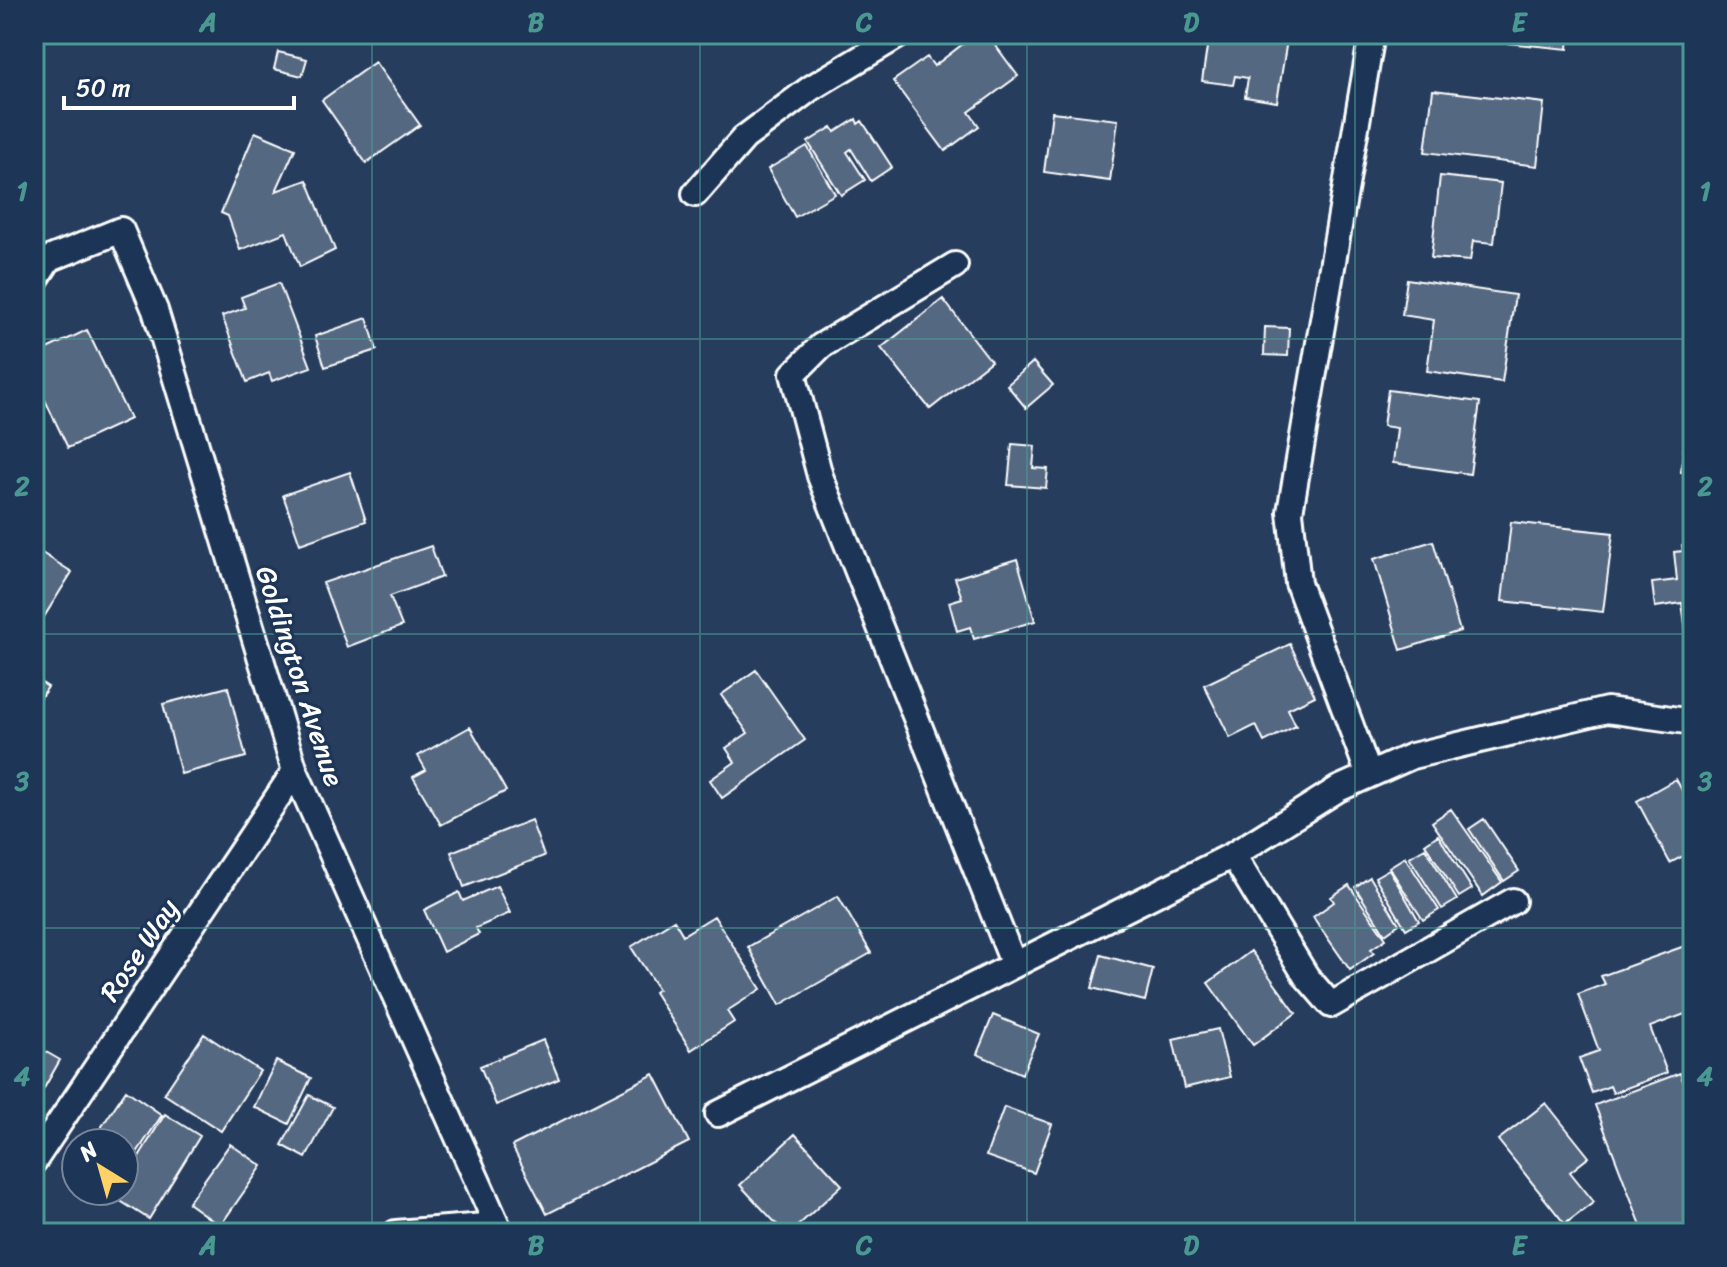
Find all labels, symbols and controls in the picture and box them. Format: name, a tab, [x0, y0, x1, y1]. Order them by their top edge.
text: A	[198, 0, 217, 45]
text: B	[528, 0, 545, 45]
text: C	[855, 0, 873, 45]
text: D	[1183, 0, 1199, 45]
text: E	[1512, 0, 1529, 45]
scale bar	[64, 60, 294, 110]
text: 50 m	[76, 67, 131, 109]
text: 1	[16, 168, 28, 214]
text: 1	[1699, 168, 1711, 214]
text: 2	[13, 463, 30, 509]
text: 2	[1696, 463, 1713, 509]
street label: Goldington Avenue	[241, 559, 359, 793]
text: 3	[14, 758, 30, 804]
text: 3	[1697, 758, 1713, 804]
street label: Rose Way	[86, 888, 192, 1012]
text: 4	[14, 1053, 30, 1099]
text: 4	[1697, 1053, 1713, 1099]
north arrow	[60, 1127, 140, 1207]
text: N	[70, 1131, 107, 1172]
text: A	[198, 1222, 217, 1267]
text: B	[528, 1222, 545, 1267]
text: C	[855, 1222, 873, 1267]
text: D	[1183, 1222, 1199, 1267]
text: E	[1512, 1222, 1529, 1267]

